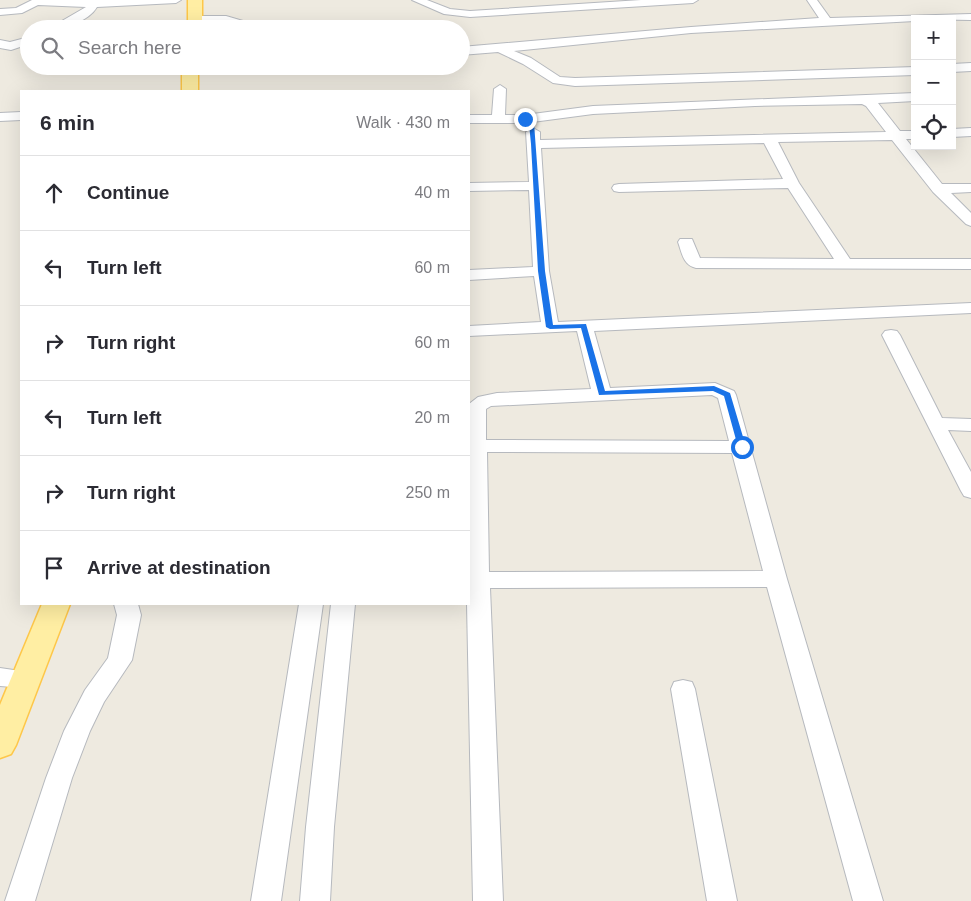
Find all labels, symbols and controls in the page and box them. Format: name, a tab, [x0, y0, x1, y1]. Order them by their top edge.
map controls	[911, 15, 956, 150]
button: +	[911, 15, 956, 60]
search box	[20, 20, 470, 75]
icon: search	[38, 34, 66, 62]
text: Search here	[78, 37, 182, 58]
button: −	[911, 60, 956, 105]
button: locate	[911, 105, 956, 150]
route end	[514, 108, 537, 131]
text: 6 min	[40, 111, 95, 134]
text: Walk · 430 m	[356, 114, 450, 131]
icon: ahead	[40, 179, 68, 207]
text: Continue	[87, 182, 169, 203]
text: 40 m	[414, 184, 450, 201]
icon: left	[40, 254, 68, 282]
text: Turn left	[87, 257, 162, 278]
text: 60 m	[414, 259, 450, 276]
icon: right	[40, 329, 68, 357]
text: Turn right	[87, 332, 175, 353]
text: 60 m	[414, 334, 450, 351]
icon: left	[40, 404, 68, 432]
text: Turn left	[87, 407, 162, 428]
text: 20 m	[414, 409, 450, 426]
route start	[731, 436, 754, 459]
icon: right	[40, 479, 68, 507]
text: Turn right	[87, 482, 175, 503]
text: 250 m	[406, 484, 450, 501]
icon: arrive	[40, 554, 68, 582]
text: Arrive at destination	[87, 557, 271, 578]

